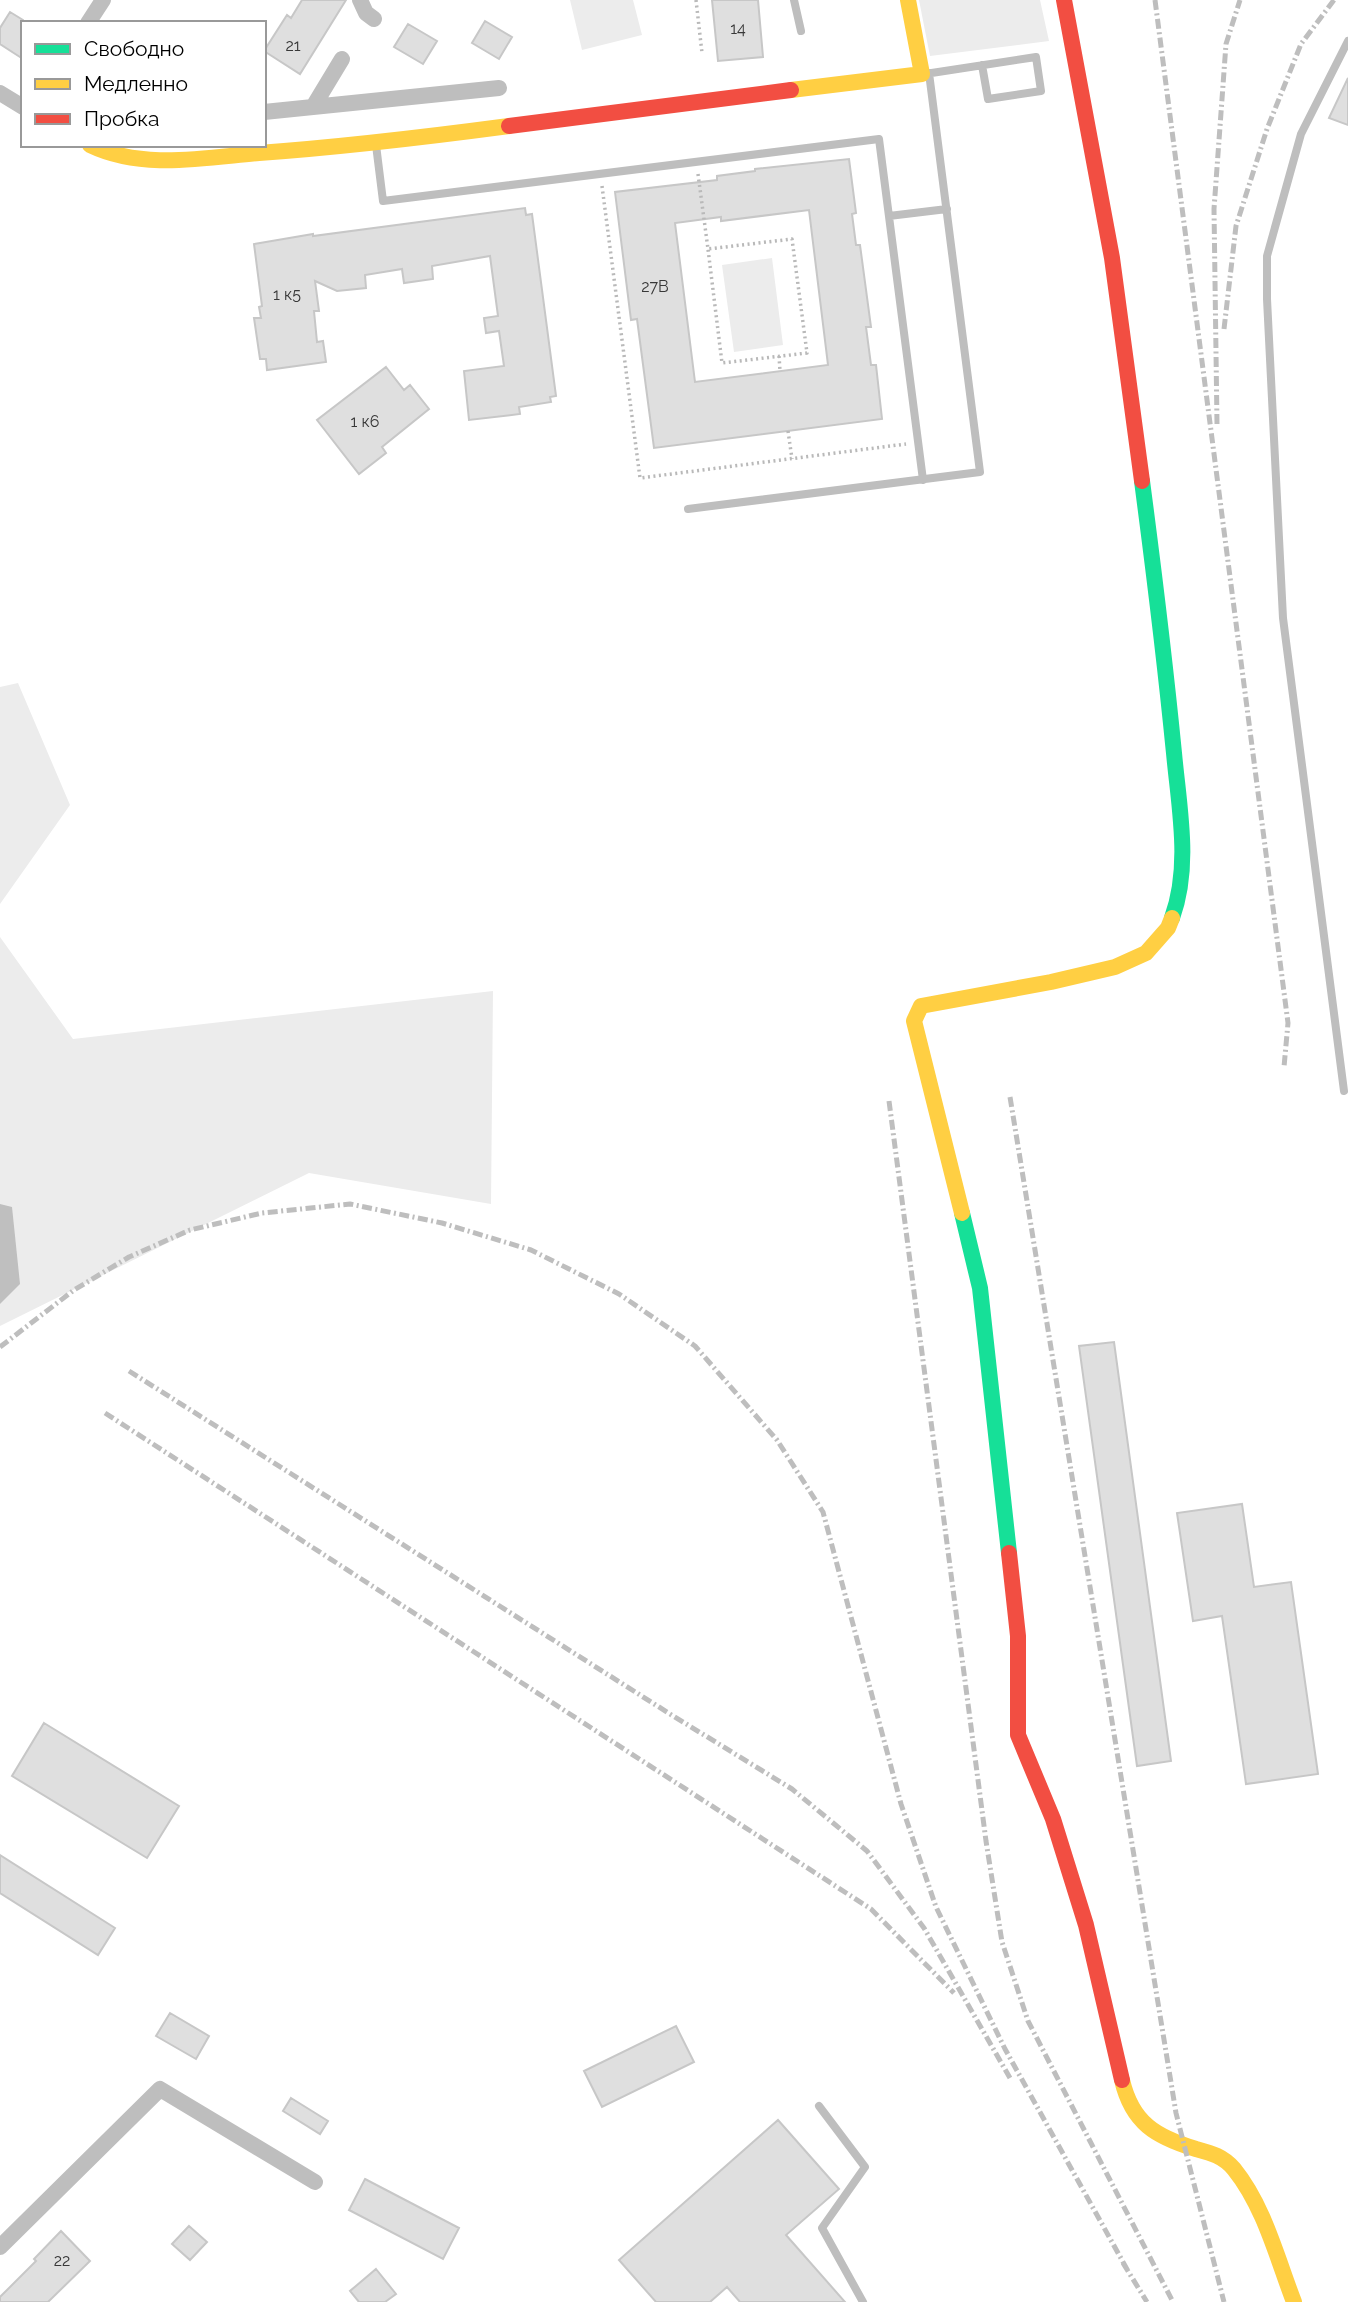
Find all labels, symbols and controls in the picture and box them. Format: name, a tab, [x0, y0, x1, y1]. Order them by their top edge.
house number: 14	[730, 19, 746, 38]
legend	[21, 21, 266, 147]
text: Свободно	[84, 36, 184, 61]
house number: 21	[285, 36, 301, 55]
text: Медленно	[84, 71, 188, 96]
text: Пробка	[84, 106, 160, 131]
house number: 27В	[641, 277, 669, 296]
house number: 1 к5	[273, 285, 301, 304]
house number: 1 к6	[351, 412, 379, 431]
house number: 22	[54, 2251, 70, 2270]

